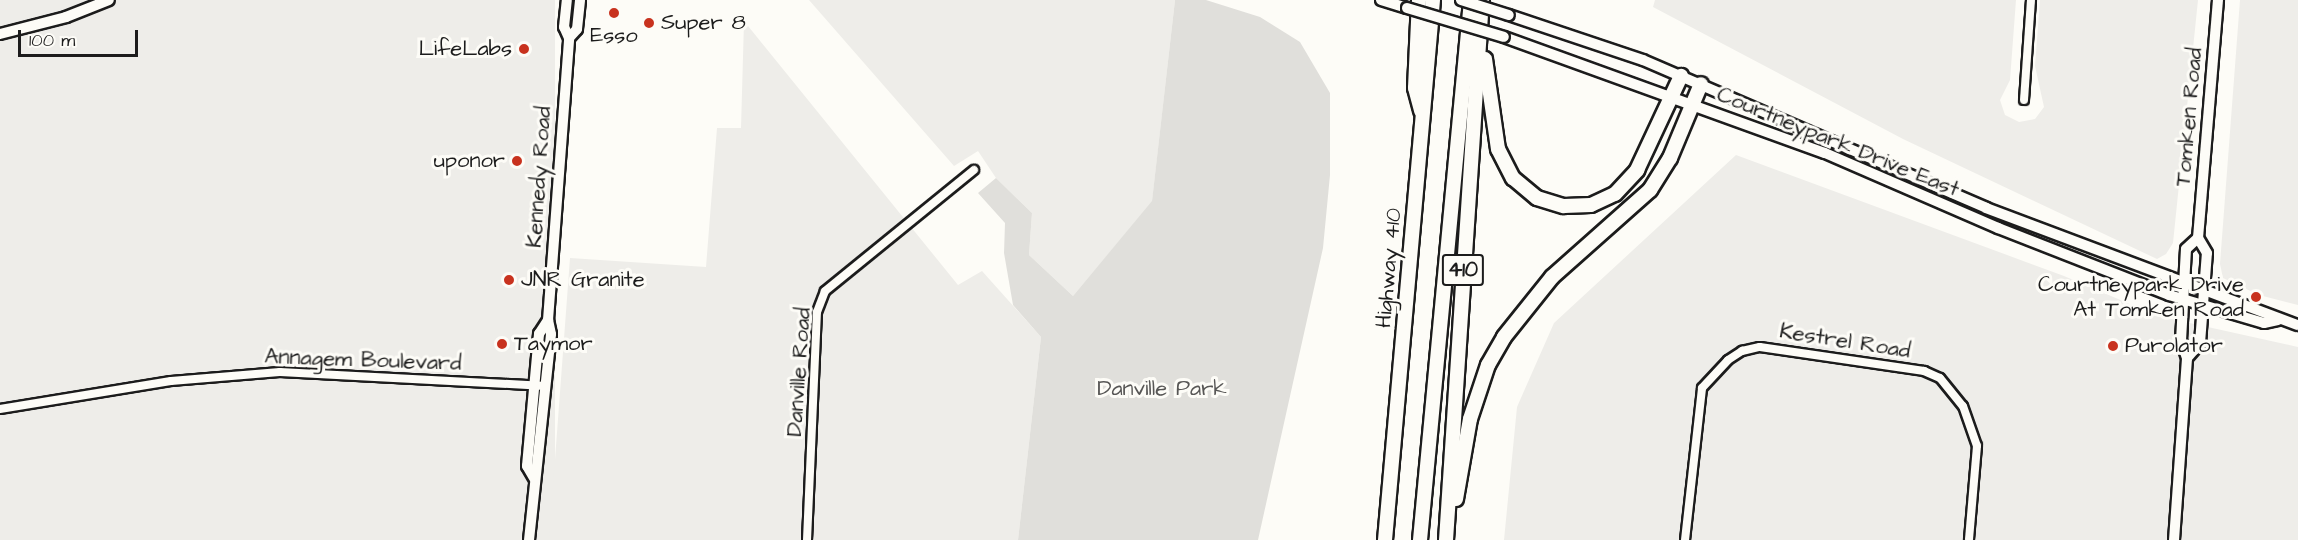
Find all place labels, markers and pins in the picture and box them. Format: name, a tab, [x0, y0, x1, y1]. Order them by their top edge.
marker: Esso	[607, 6, 621, 20]
place label: Super 8	[661, 10, 746, 36]
marker: Super 8	[642, 16, 656, 30]
place label: Esso	[590, 23, 638, 49]
place label: LifeLabs	[419, 36, 512, 62]
marker: LifeLabs	[517, 42, 531, 56]
place label: uponor	[434, 148, 505, 174]
marker: uponor	[510, 154, 524, 168]
place label: JNR Granite	[521, 267, 645, 293]
place label: Courtneypark Drive At Tomken Road	[2038, 271, 2244, 322]
marker: JNR Granite	[502, 273, 516, 287]
marker: Courtneypark Drive At Tomken Road	[2249, 290, 2263, 304]
place label: Taymor	[514, 331, 593, 357]
place label: Purolator	[2125, 333, 2223, 359]
marker: Taymor	[495, 337, 509, 351]
marker: Purolator	[2106, 339, 2120, 353]

